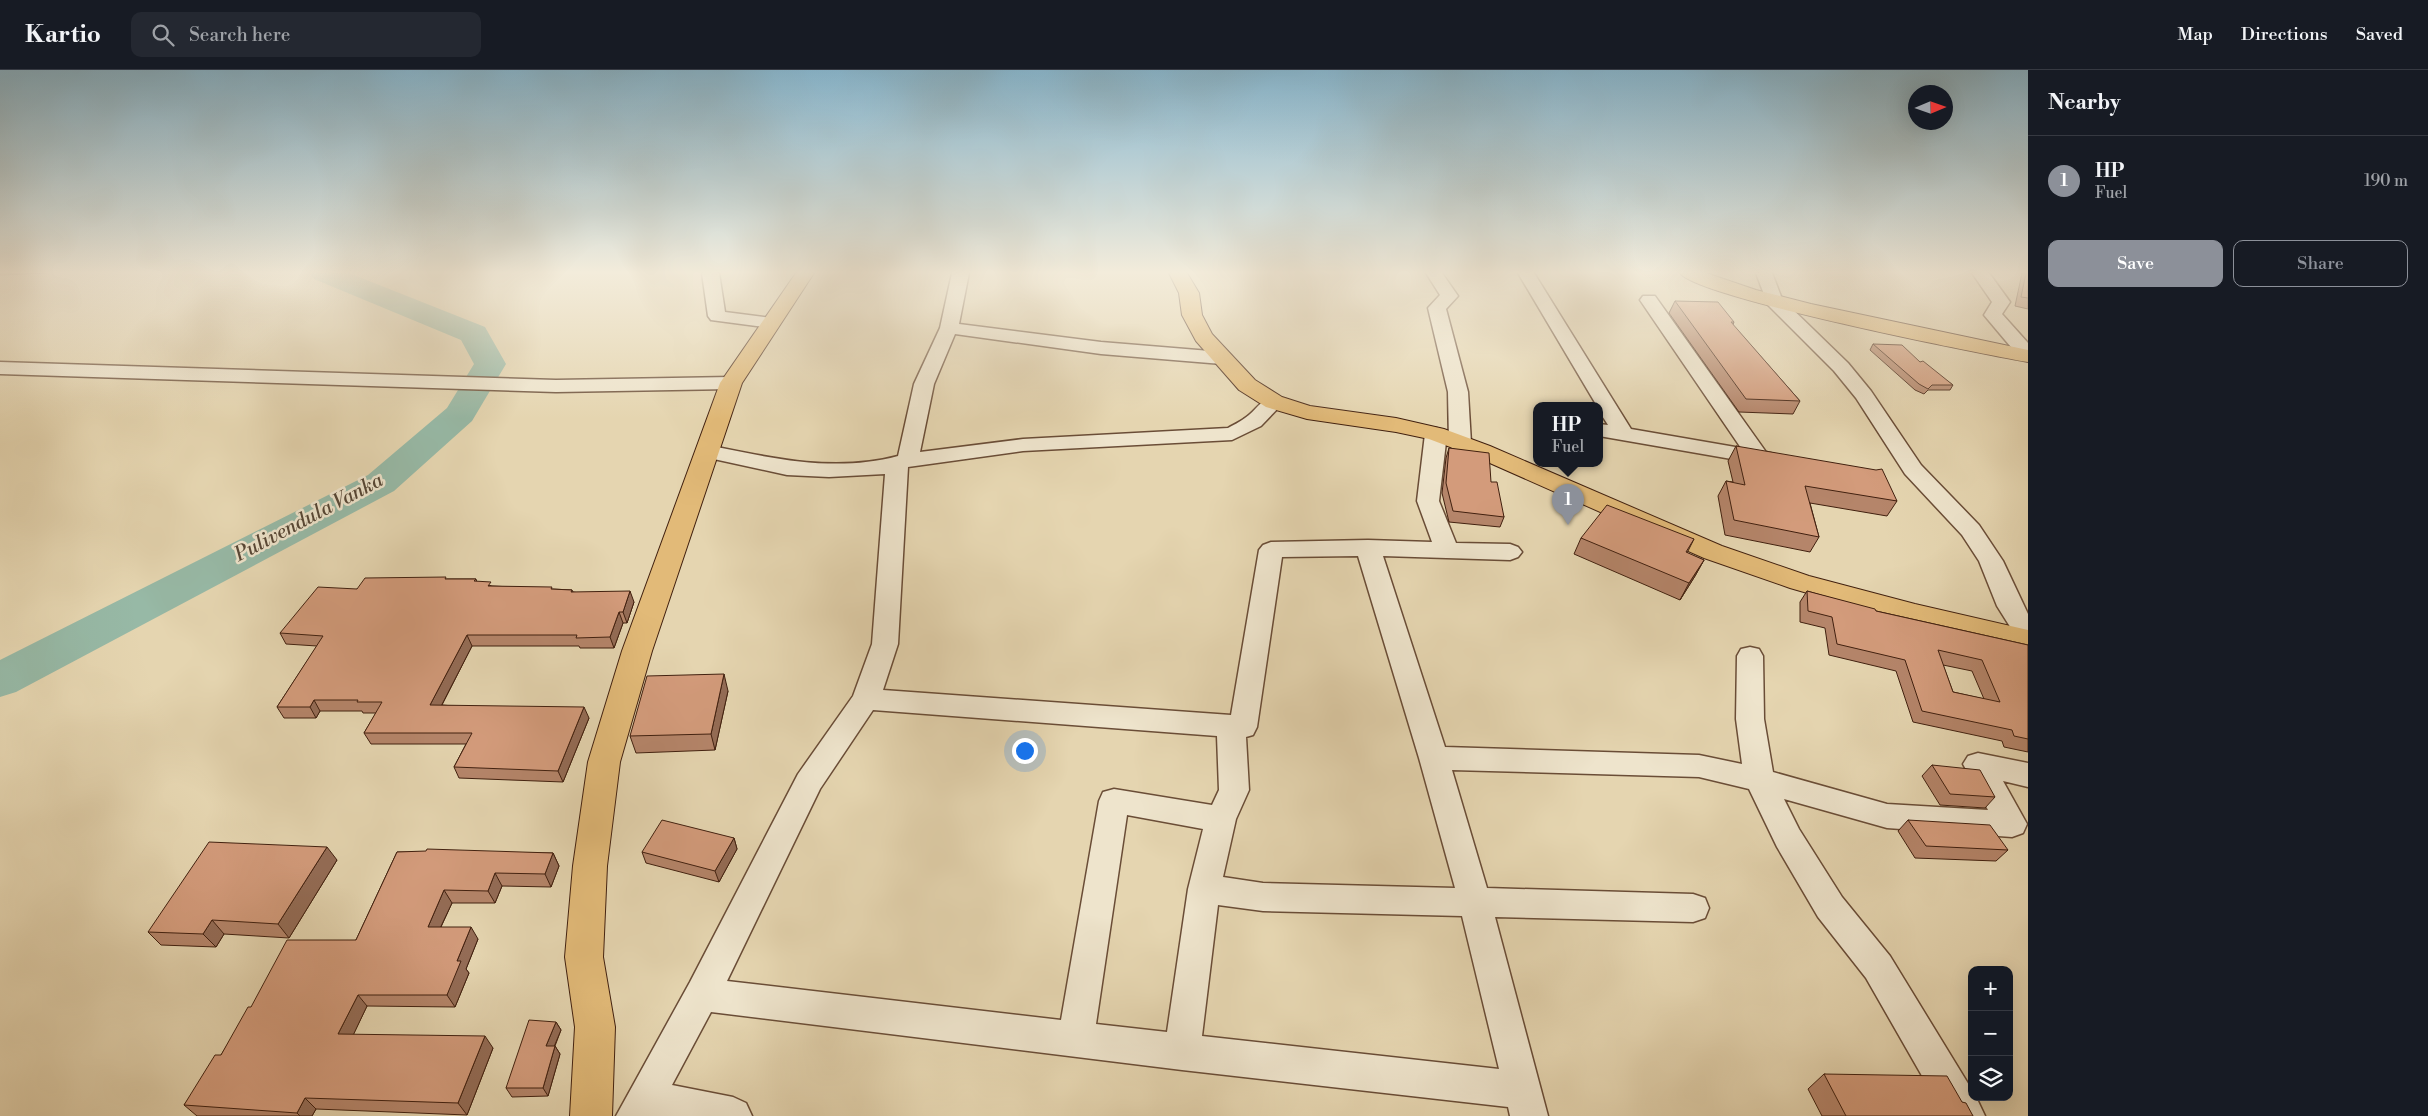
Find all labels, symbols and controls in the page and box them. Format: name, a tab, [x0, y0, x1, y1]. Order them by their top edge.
search box	[131, 12, 481, 57]
text: Kartio	[25, 20, 101, 50]
icon: search	[149, 21, 177, 49]
text: Search here	[189, 23, 290, 47]
text: Map	[2177, 23, 2213, 46]
text: Directions	[2241, 23, 2328, 46]
text: Saved	[2356, 23, 2403, 46]
north arrow	[1908, 85, 1953, 130]
text: Nearby	[2048, 90, 2121, 116]
text: HP	[2095, 159, 2124, 183]
text: 1	[2060, 171, 2068, 191]
text: 190 m	[2364, 171, 2408, 191]
text: Fuel	[2095, 183, 2127, 203]
button: Save	[2048, 240, 2223, 287]
button: Share	[2233, 240, 2408, 287]
popup	[1533, 402, 1603, 467]
text: HP	[1552, 413, 1581, 437]
text: Fuel	[1552, 437, 1584, 457]
water label: Pulivendula Vanka	[229, 468, 388, 568]
pin: 1	[1552, 484, 1584, 525]
your location	[1012, 738, 1038, 764]
map controls	[1968, 966, 2013, 1101]
button: +	[1968, 966, 2013, 1011]
button: −	[1968, 1011, 2013, 1056]
button: layers	[1968, 1056, 2013, 1101]

